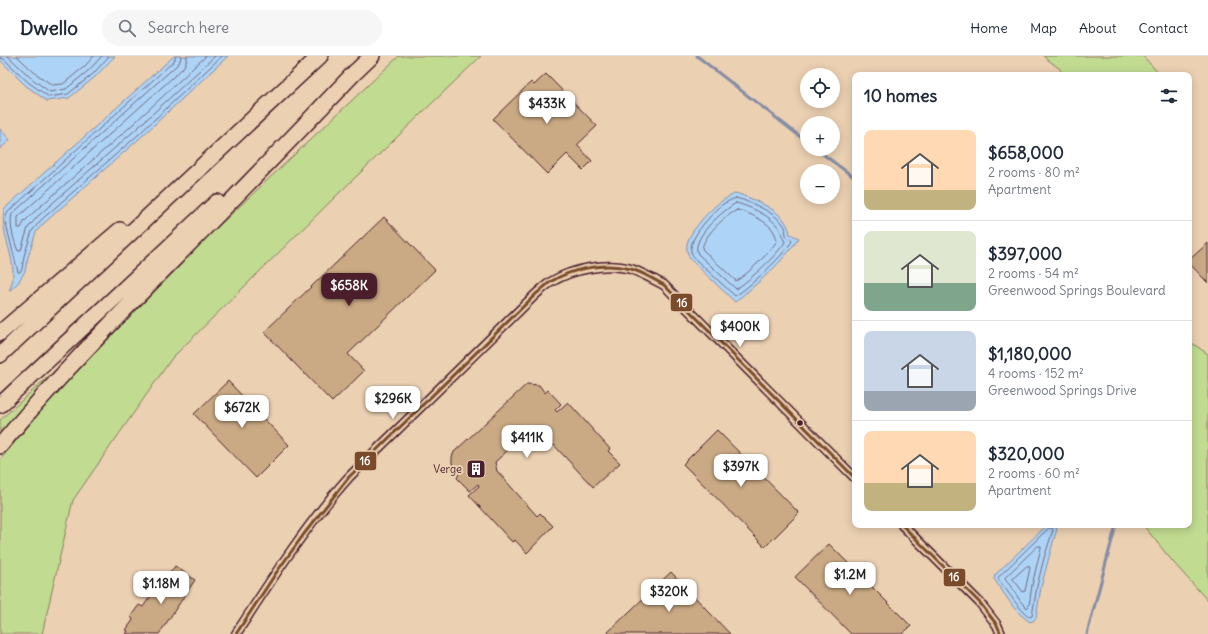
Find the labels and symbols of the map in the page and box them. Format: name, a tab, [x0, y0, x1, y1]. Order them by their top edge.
pin: $433K	[519, 91, 575, 125]
pin: $658K	[321, 273, 377, 307]
line badge: 16	[670, 293, 693, 312]
text: 16	[677, 296, 687, 310]
pin: $400K	[712, 314, 768, 348]
pin: $296K	[365, 386, 421, 420]
pin: $672K	[214, 395, 270, 429]
unlabelled marker	[795, 418, 805, 428]
pin: $411K	[499, 425, 555, 459]
line badge: 16	[354, 451, 377, 471]
text: 16	[360, 454, 370, 468]
pin: $397K	[713, 454, 769, 488]
building icon: Verge	[465, 458, 487, 480]
place label: Verge	[433, 462, 462, 476]
pin: $1.2M	[822, 562, 878, 596]
line badge: 16	[943, 568, 966, 587]
text: 16	[949, 570, 959, 584]
pin: $1.18M	[128, 571, 194, 605]
pin: $320K	[641, 579, 697, 613]

